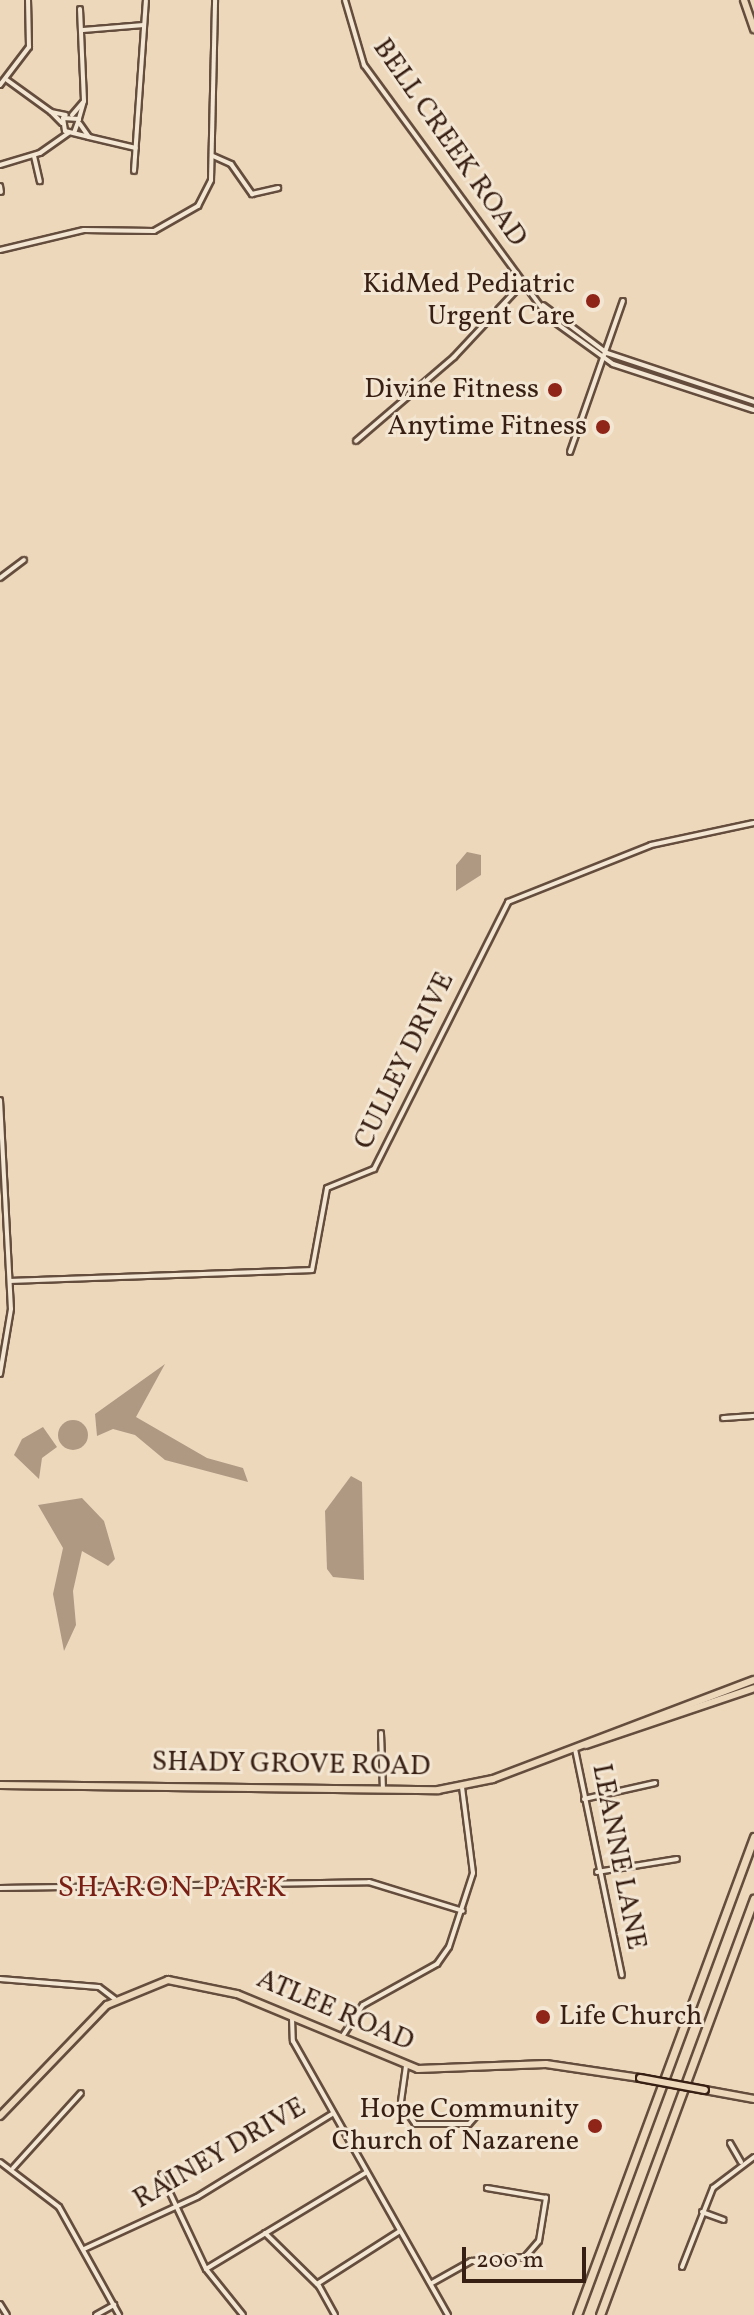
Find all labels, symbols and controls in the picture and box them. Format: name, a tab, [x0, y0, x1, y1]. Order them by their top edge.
street label: BELL CREEK ROAD	[365, 33, 533, 253]
place label: KidMed Pediatric Urgent Care	[362, 268, 575, 334]
marker: KidMed Pediatric Urgent Care	[582, 290, 604, 312]
place label: Divine Fitness	[364, 373, 539, 407]
marker: Divine Fitness	[546, 381, 564, 399]
place label: Anytime Fitness	[388, 410, 587, 444]
marker: Anytime Fitness	[594, 418, 612, 436]
street label: CULLEY DRIVE	[347, 967, 463, 1155]
street label: SHADY GROVE ROAD	[151, 1746, 431, 1784]
street label: LEANNE LANE	[583, 1761, 653, 1953]
district label: SHARON PARK	[58, 1870, 288, 1906]
street label: ATLEE ROAD	[251, 1963, 419, 2059]
place label: Life Church	[559, 2000, 703, 2034]
marker: Life Church	[534, 2008, 552, 2026]
street label: RAINEY DRIVE	[127, 2091, 313, 2217]
place label: Hope Community Church of Nazarene	[335, 2093, 579, 2159]
marker: Hope Community Church of Nazarene	[586, 2117, 604, 2135]
scale bar	[466, 2231, 590, 2281]
text: 200 m	[476, 2244, 544, 2278]

